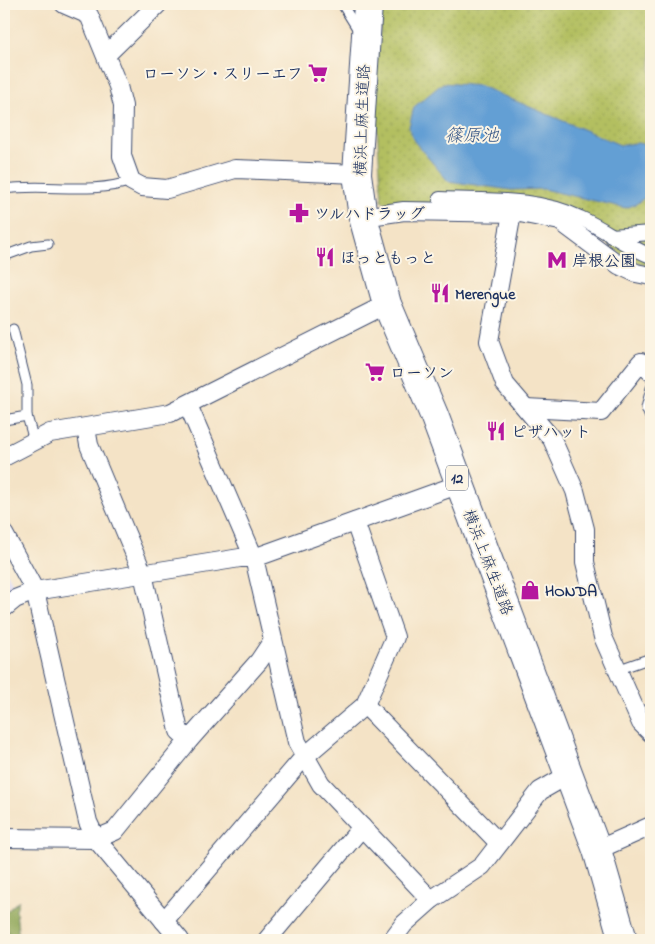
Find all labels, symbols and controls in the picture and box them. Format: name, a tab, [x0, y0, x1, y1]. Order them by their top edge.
supermarket icon: ローソン・スリーエフ	[307, 62, 329, 84]
place label: ローソン・スリーエフ	[143, 63, 303, 87]
street label: 横浜上麻生道路	[349, 64, 377, 176]
water label: 篠原池	[445, 124, 500, 150]
pharmacy icon: ツルハドラッグ	[288, 202, 310, 224]
place label: ツルハドラッグ	[314, 203, 425, 227]
restaurant icon: ほっともっと	[314, 246, 336, 268]
place label: ほっともっと	[340, 247, 436, 271]
metro station icon: 岸根公園	[546, 249, 568, 271]
place label: 岸根公園	[572, 250, 636, 274]
restaurant icon: Merengue	[429, 282, 451, 304]
place label: Merengue	[455, 283, 516, 308]
supermarket icon: ローソン	[364, 361, 386, 383]
place label: ローソン	[390, 362, 454, 386]
restaurant icon: ピザハット	[485, 420, 507, 442]
place label: ピザハット	[511, 421, 591, 445]
road number: 12	[446, 466, 468, 490]
street label: 横浜上麻生道路	[456, 506, 518, 619]
shop icon: HONDA	[519, 579, 541, 601]
place label: HONDA	[545, 580, 597, 604]

